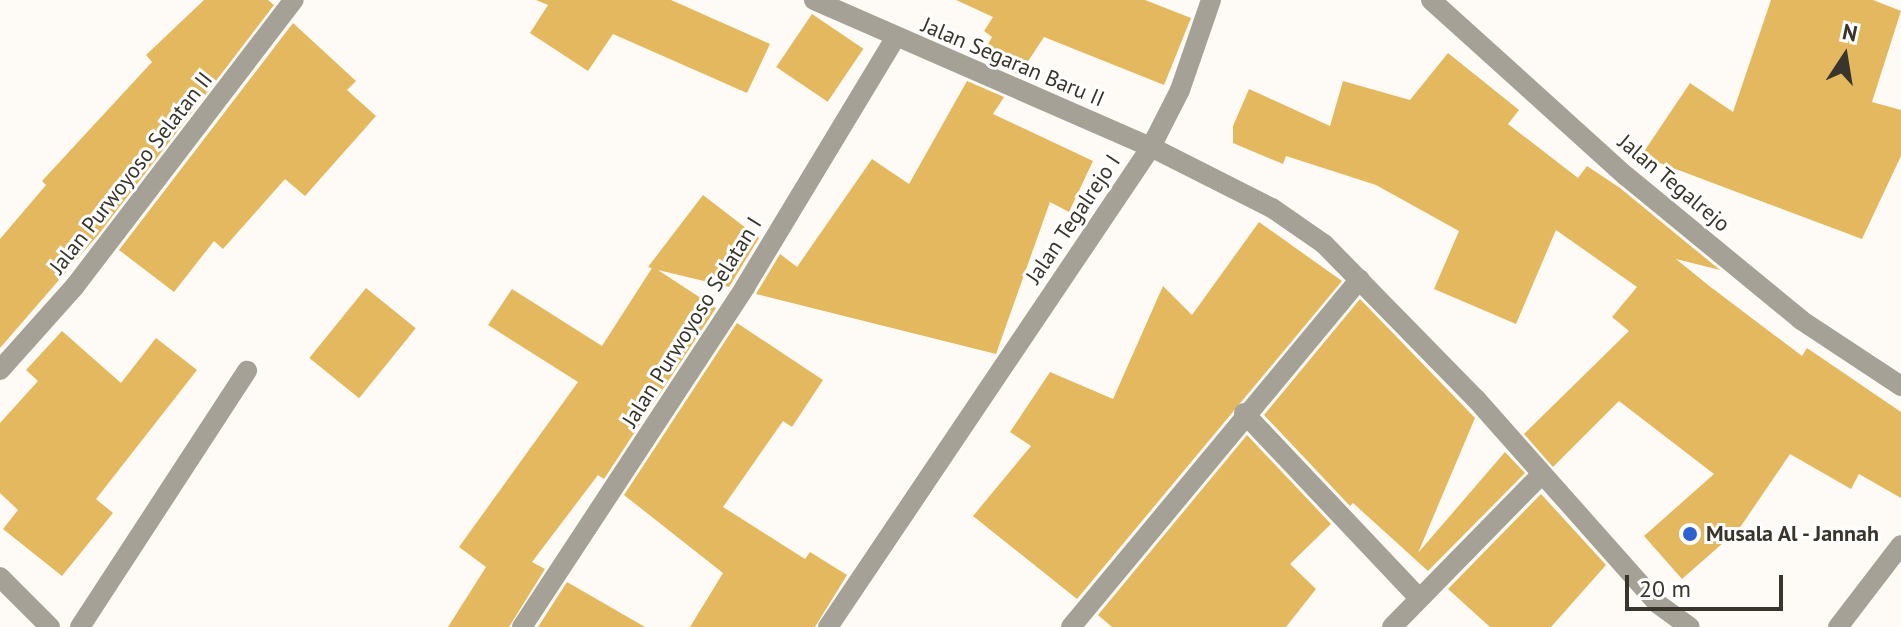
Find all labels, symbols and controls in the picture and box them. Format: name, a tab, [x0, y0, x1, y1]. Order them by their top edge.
street label: Jalan Segaran Baru II	[918, 12, 1108, 112]
north arrow	[1805, 16, 1885, 96]
text: N	[1840, 17, 1860, 48]
street label: Jalan Purwoyoso Selatan II	[44, 67, 218, 279]
street label: Jalan Tegalrejo	[1613, 128, 1735, 238]
street label: Jalan Tegalrejo I	[1020, 149, 1126, 289]
street label: Jalan Purwoyoso Selatan I	[617, 212, 767, 432]
place label: Musala Al - Jannah	[1706, 521, 1883, 547]
marker: Musala Al - Jannah	[1681, 525, 1699, 543]
scale bar	[1629, 559, 1787, 609]
text: 20 m	[1639, 573, 1691, 604]

